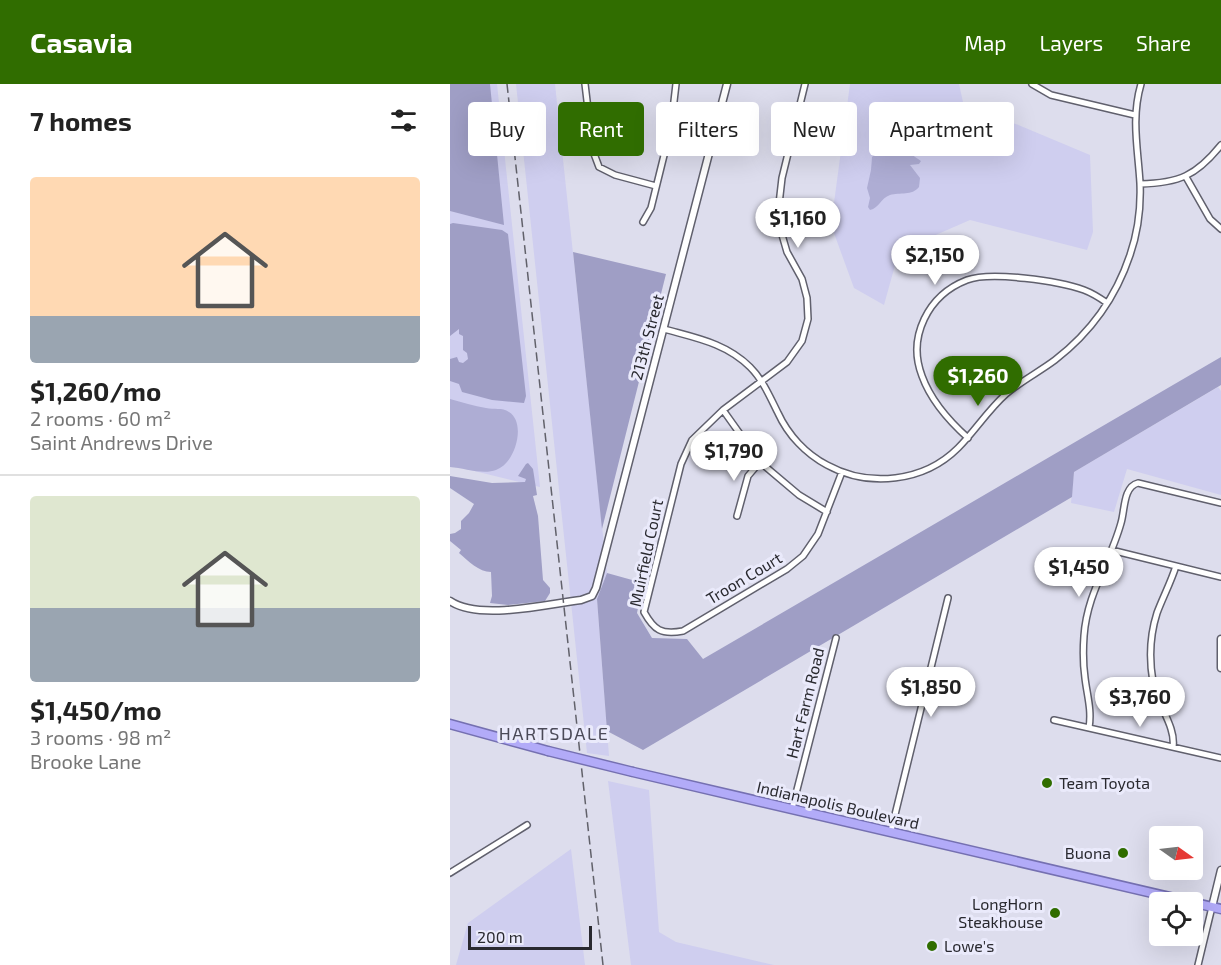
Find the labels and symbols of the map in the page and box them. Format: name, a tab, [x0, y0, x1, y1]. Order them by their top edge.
pin: $1,160	[749, 198, 847, 249]
pin: $2,150	[886, 235, 984, 286]
street label: 213th Street	[626, 292, 667, 382]
pin: $1,260	[929, 356, 1027, 407]
pin: $1,790	[685, 431, 783, 482]
street label: Muirfield Court	[625, 498, 666, 608]
pin: $1,450	[1030, 547, 1128, 598]
street label: Troon Court	[702, 548, 785, 608]
street label: Hart Farm Road	[782, 646, 827, 760]
pin: $1,850	[882, 667, 980, 718]
pin: $3,760	[1091, 677, 1189, 728]
district label: HARTSDALE	[499, 722, 609, 744]
place label: Team Toyota	[1059, 773, 1150, 792]
marker: Team Toyota	[1040, 776, 1054, 790]
street label: Indianapolis Boulevard	[755, 777, 921, 832]
north arrow	[1149, 826, 1203, 880]
place label: Buona	[1065, 843, 1111, 862]
marker: Buona	[1116, 846, 1130, 860]
place label: LongHorn Steakhouse	[958, 894, 1043, 931]
marker: LongHorn Steakhouse	[1048, 906, 1062, 920]
scale bar	[468, 923, 592, 950]
place label: Lowe's	[944, 936, 994, 955]
marker: Lowe's	[925, 939, 939, 953]

